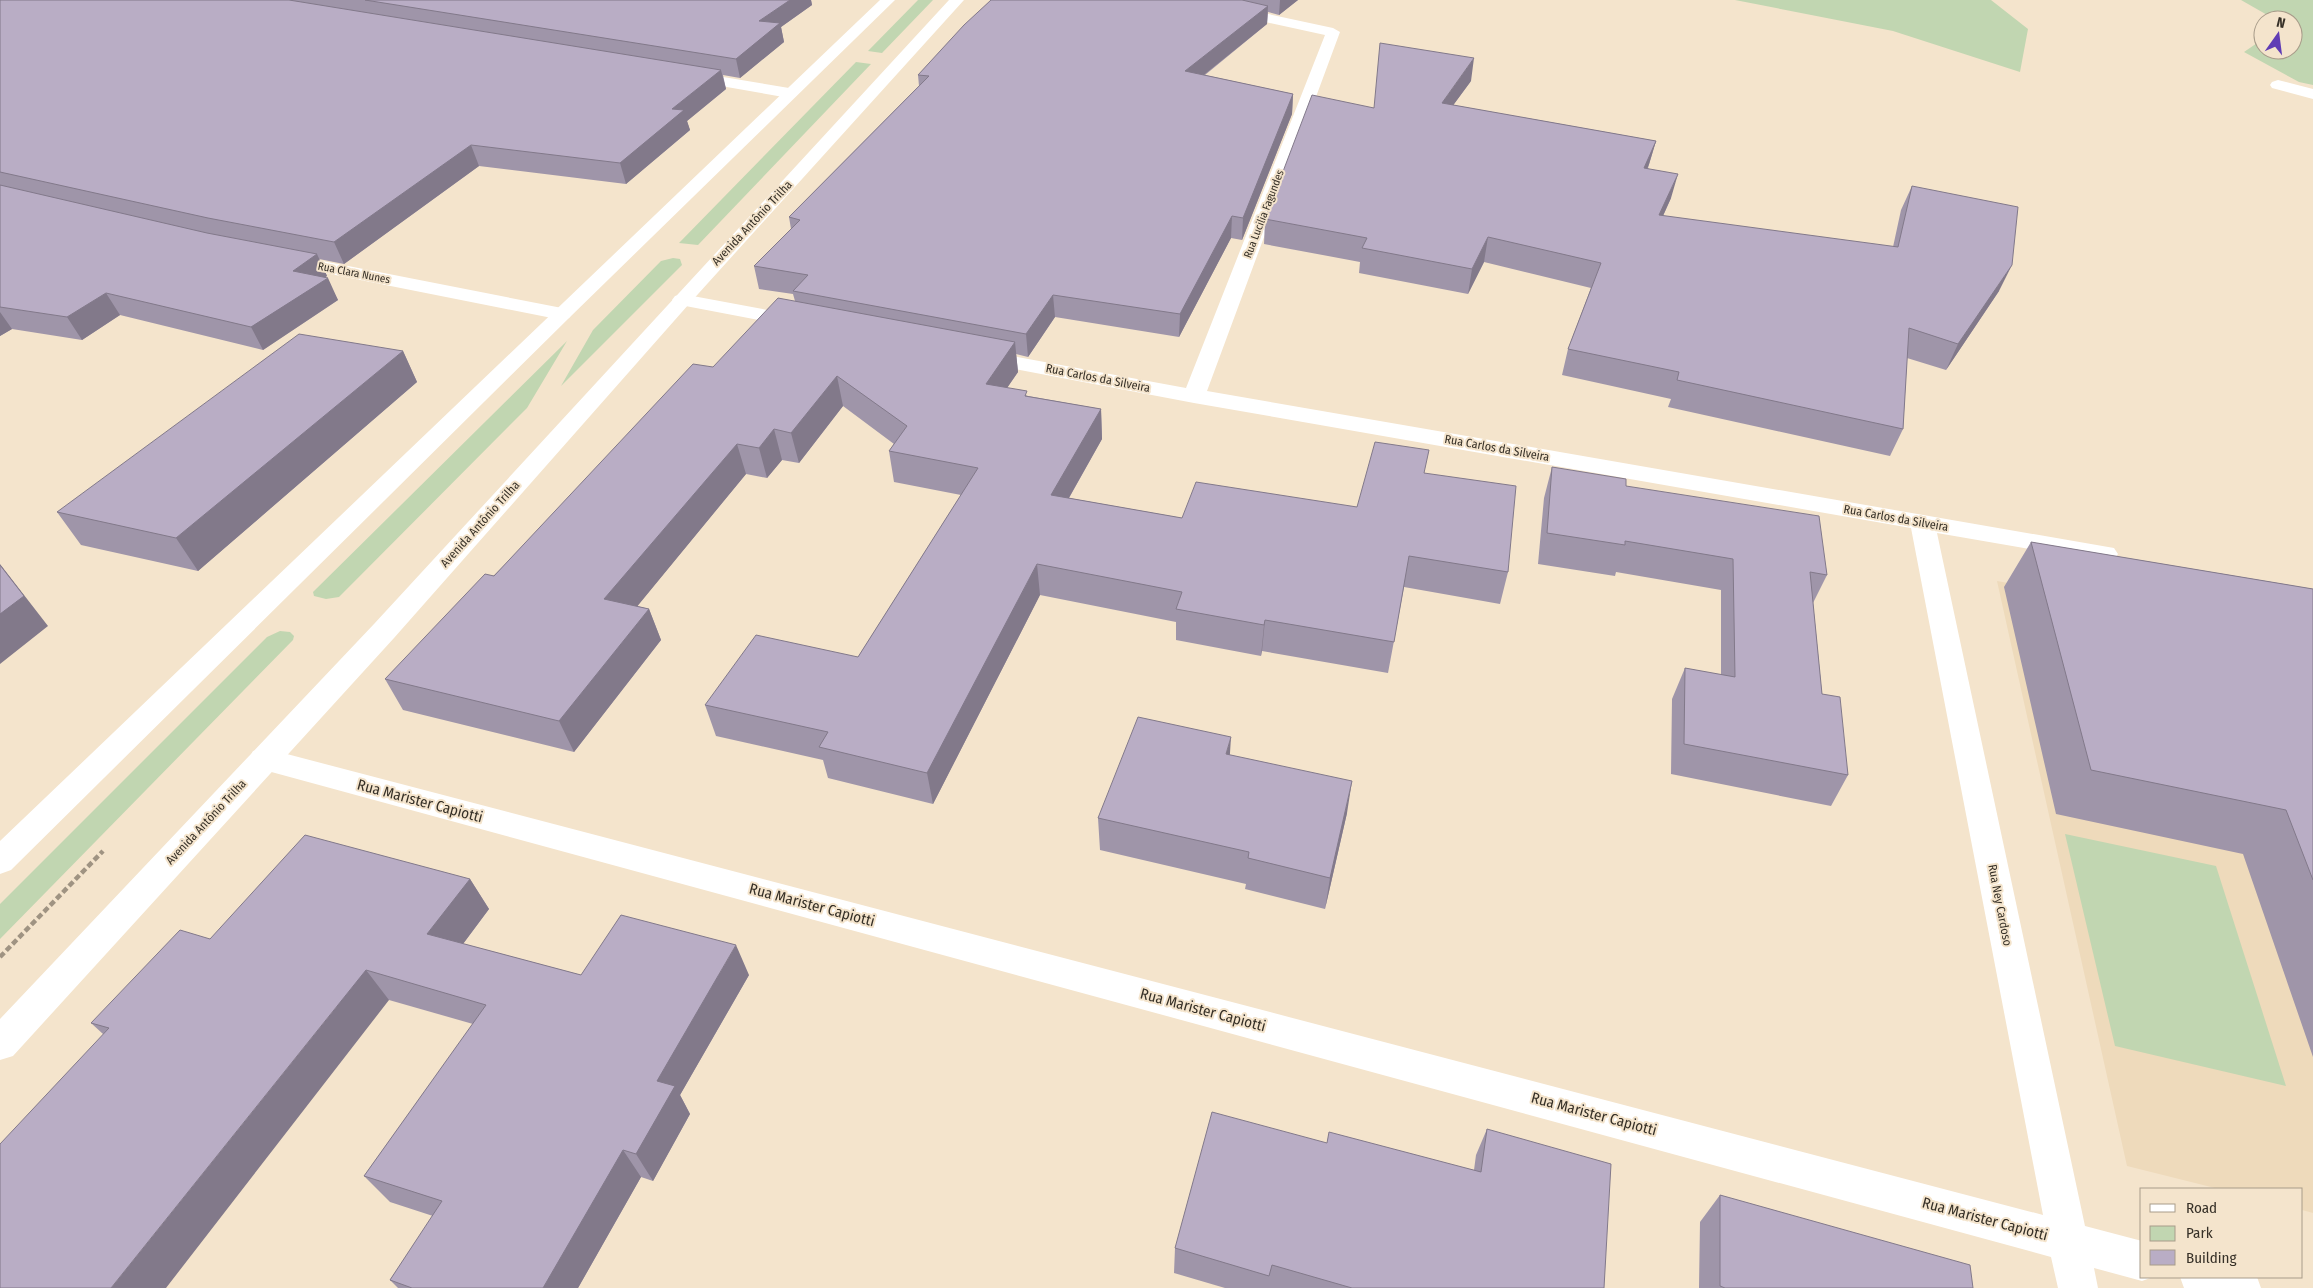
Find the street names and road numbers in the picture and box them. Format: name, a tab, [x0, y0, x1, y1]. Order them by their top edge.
street label: Rua Lucilia Fagundes	[1241, 168, 1287, 260]
street label: Avenida Antônio Trilha	[709, 178, 795, 268]
street label: Rua Clara Nunes	[317, 260, 391, 286]
street label: Rua Carlos da Silveira	[1045, 361, 1151, 395]
street label: Rua Carlos da Silveira	[1444, 432, 1551, 464]
street label: Avenida Antônio Trilha	[438, 478, 522, 570]
street label: Rua Carlos da Silveira	[1843, 502, 1950, 534]
street label: Rua Marister Capiotti	[355, 776, 485, 826]
street label: Avenida Antônio Trilha	[163, 777, 249, 867]
street label: Rua Ney Cardoso	[1985, 863, 2015, 947]
street label: Rua Marister Capiotti	[747, 880, 877, 930]
street label: Rua Marister Capiotti	[1138, 985, 1268, 1035]
street label: Rua Marister Capiotti	[1529, 1089, 1659, 1139]
street label: Rua Marister Capiotti	[1920, 1194, 2050, 1244]

